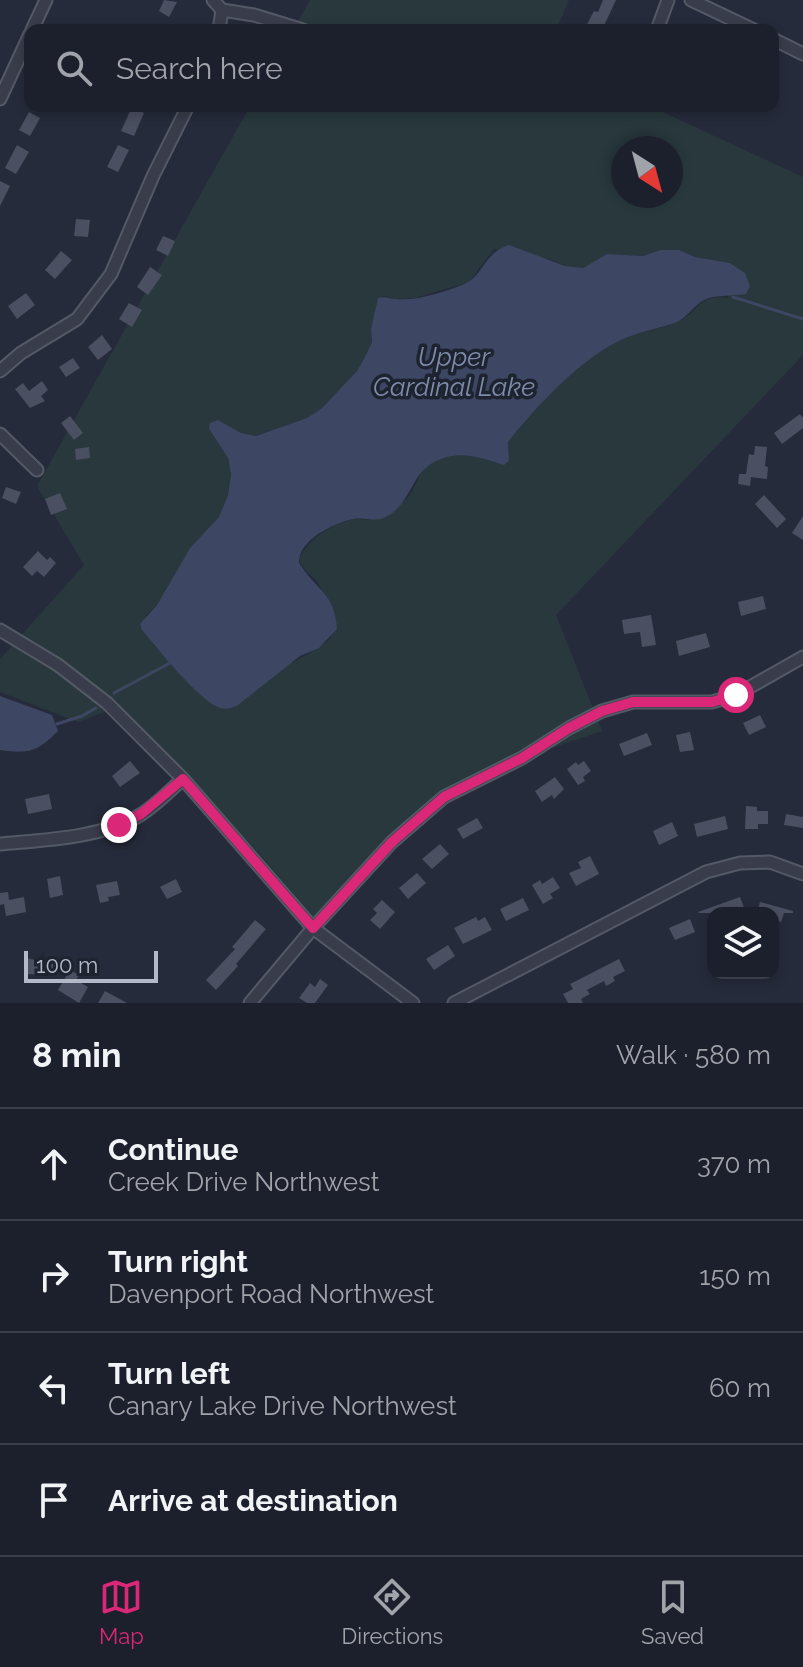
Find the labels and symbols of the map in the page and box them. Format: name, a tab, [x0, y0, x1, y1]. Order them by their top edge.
north arrow	[611, 136, 683, 208]
water label: Upper Cardinal Lake	[373, 342, 535, 402]
route start	[718, 677, 754, 713]
route end	[101, 807, 137, 843]
scale bar	[24, 947, 158, 983]

